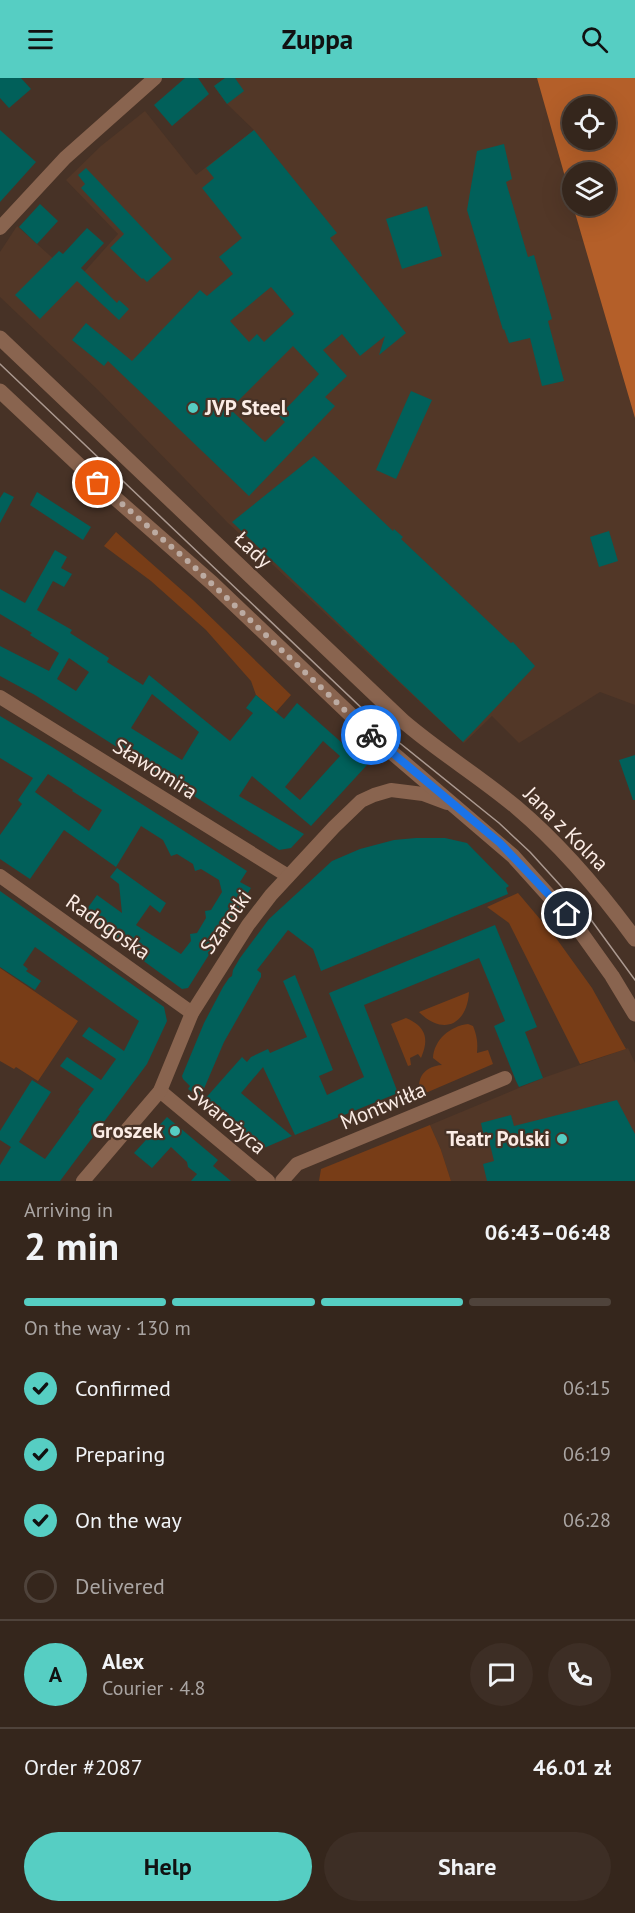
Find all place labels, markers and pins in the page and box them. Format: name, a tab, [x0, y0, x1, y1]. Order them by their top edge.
place label: JVP Steel	[204, 394, 288, 421]
marker: JVP Steel	[186, 401, 200, 415]
pin	[72, 457, 123, 508]
pin	[541, 888, 592, 939]
place label: Groszek	[92, 1117, 164, 1144]
marker: Groszek	[168, 1124, 182, 1138]
place label: Teatr Polski	[446, 1125, 550, 1152]
marker: Teatr Polski	[555, 1132, 569, 1146]

